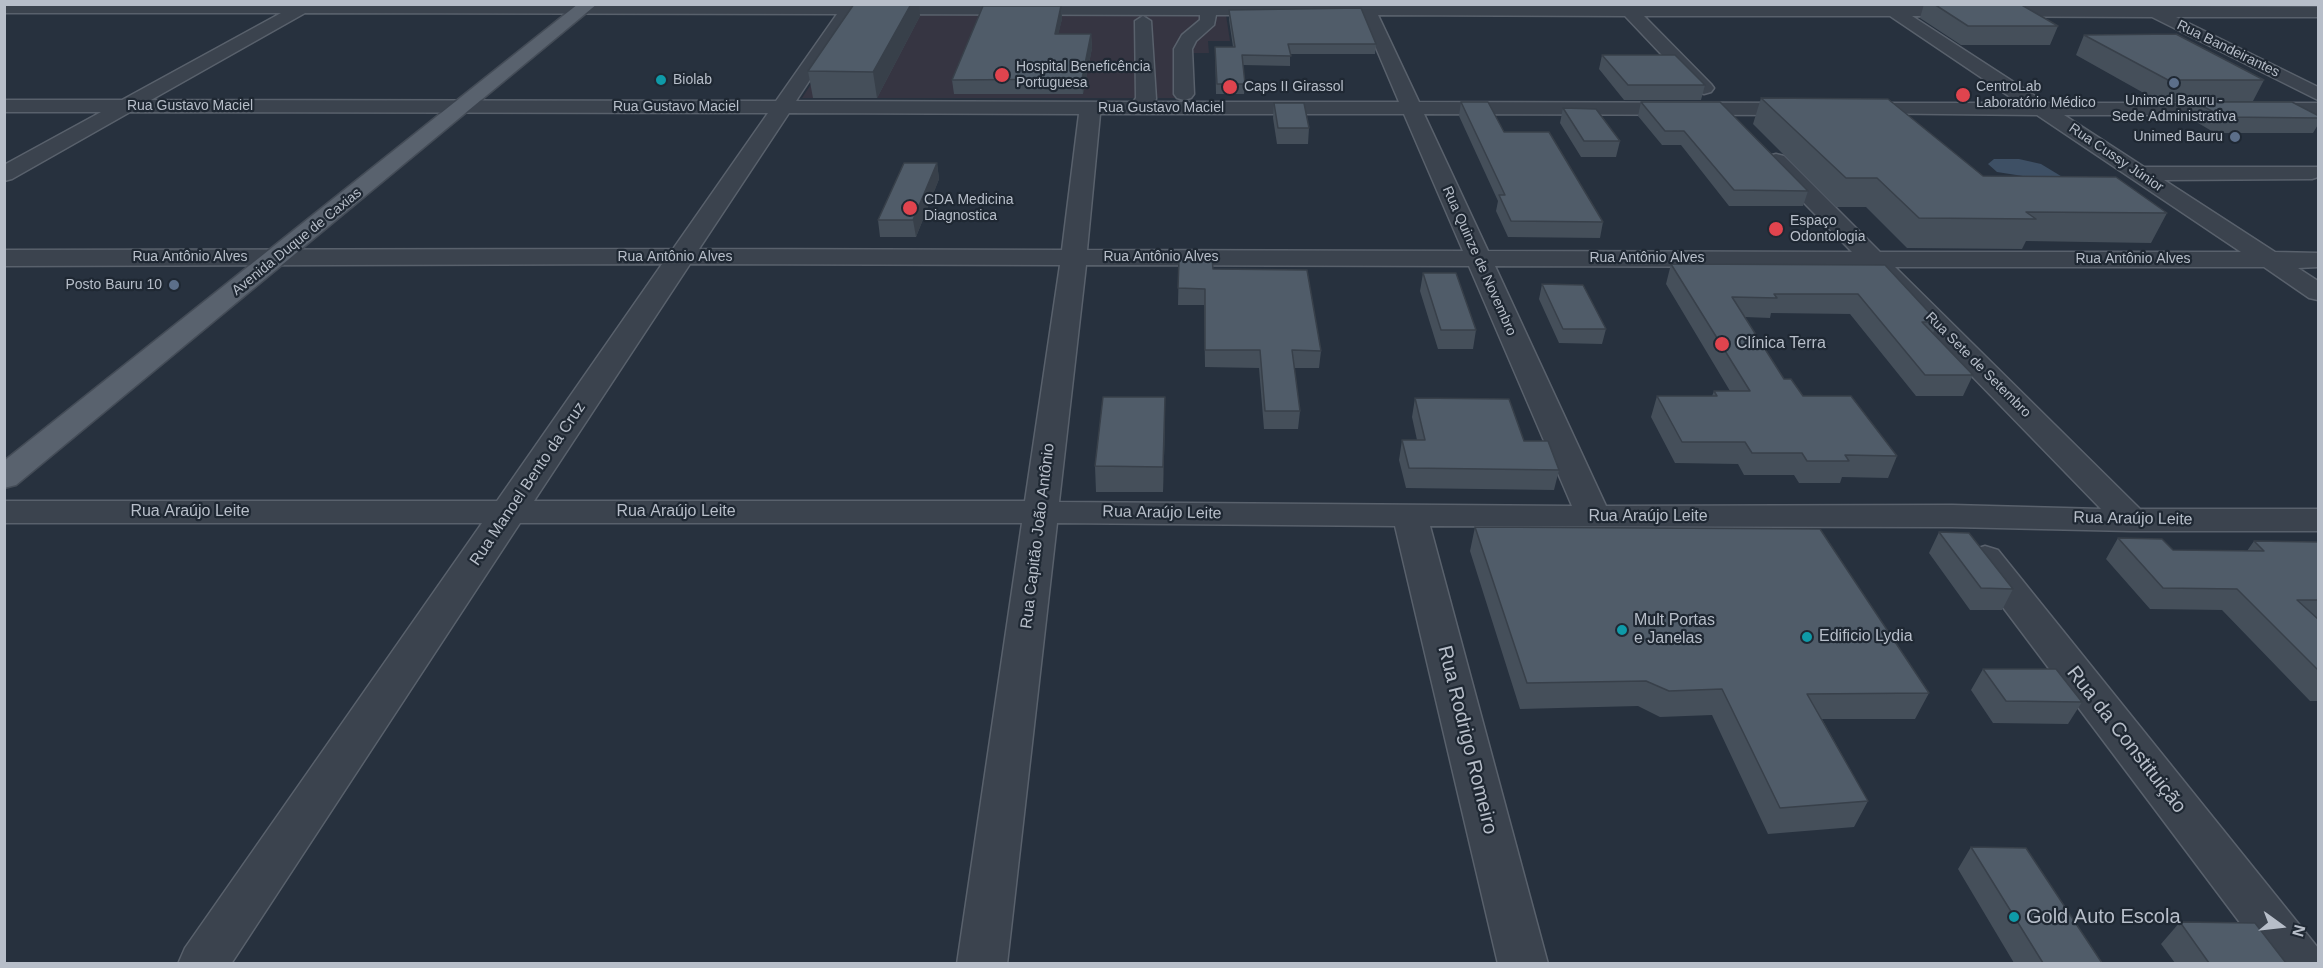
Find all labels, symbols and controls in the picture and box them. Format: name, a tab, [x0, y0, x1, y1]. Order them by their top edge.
street label: Rua Bandeirantes	[2174, 17, 2282, 81]
place label: Hospital Beneficência Portuguesa	[1016, 59, 1151, 92]
marker: Hospital Beneficência Portuguesa	[993, 66, 1011, 84]
place label: Biolab	[673, 72, 712, 88]
marker: Biolab	[654, 73, 668, 87]
marker: Unimed Bauru - Sede Administrativa	[2167, 76, 2181, 90]
marker: Caps II Girassol	[1221, 78, 1239, 96]
place label: Caps II Girassol	[1244, 79, 1344, 95]
place label: CentroLab Laboratório Médico	[1976, 79, 2096, 112]
marker: CentroLab Laboratório Médico	[1954, 86, 1972, 104]
place label: Unimed Bauru - Sede Administrativa	[2112, 93, 2236, 125]
street label: Rua Gustavo Maciel	[127, 98, 253, 114]
street label: Rua Gustavo Maciel	[613, 99, 739, 115]
street label: Rua Gustavo Maciel	[1098, 100, 1224, 116]
street label: Rua Cussy Júnior	[2066, 120, 2166, 196]
place label: Unimed Bauru	[2134, 129, 2223, 145]
marker: Unimed Bauru	[2228, 130, 2242, 144]
street label: Rua Quinze de Novembro	[1438, 184, 1520, 338]
street label: Avenida Duque de Caxias	[229, 185, 365, 299]
place label: CDA Medicina Diagnostica	[924, 192, 1013, 225]
marker: CDA Medicina Diagnostica	[901, 199, 919, 217]
place label: Espaço Odontologia	[1790, 213, 1866, 246]
marker: Espaço Odontologia	[1767, 220, 1785, 238]
street label: Rua Antônio Alves	[132, 249, 248, 265]
street label: Rua Antônio Alves	[617, 249, 733, 265]
street label: Rua Antônio Alves	[1103, 249, 1219, 265]
street label: Rua Antônio Alves	[1589, 250, 1705, 266]
street label: Rua Antônio Alves	[2075, 251, 2191, 267]
place label: Posto Bauru 10	[65, 277, 162, 293]
marker: Posto Bauru 10	[167, 278, 181, 292]
street label: Rua Sete de Setembro	[1922, 309, 2034, 421]
place label: Clínica Terra	[1736, 334, 1826, 354]
marker: Clínica Terra	[1713, 335, 1731, 353]
street label: Rua Manoel Bento da Cruz	[466, 399, 590, 569]
street label: Rua Capitão João Antônio	[1017, 442, 1059, 630]
street label: Rua Araújo Leite	[130, 502, 250, 522]
street label: Rua Araújo Leite	[616, 502, 736, 522]
street label: Rua Araújo Leite	[1102, 502, 1222, 524]
street label: Rua Araújo Leite	[1588, 507, 1708, 527]
street label: Rua Araújo Leite	[2073, 508, 2193, 530]
place label: Mult Portas e Janelas	[1634, 611, 1715, 649]
marker: Mult Portas e Janelas	[1615, 623, 1629, 637]
place label: Edificio Lydia	[1819, 627, 1913, 647]
marker: Edificio Lydia	[1800, 630, 1814, 644]
street label: Rua Rodrigo Romeiro	[1432, 643, 1502, 837]
street label: Rua da Constituição	[2061, 662, 2191, 818]
north arrow	[2251, 896, 2311, 956]
place label: Gold Auto Escola	[2026, 905, 2181, 929]
marker: Gold Auto Escola	[2007, 910, 2021, 924]
text: N	[2289, 923, 2309, 939]

